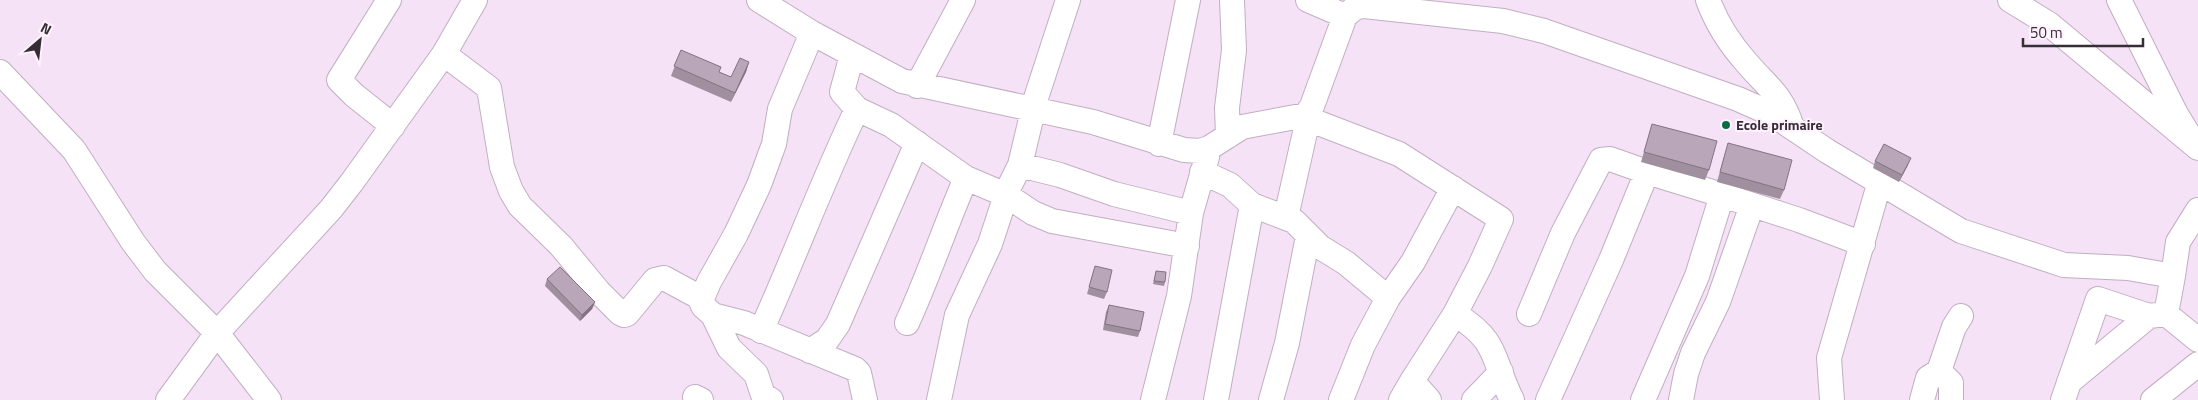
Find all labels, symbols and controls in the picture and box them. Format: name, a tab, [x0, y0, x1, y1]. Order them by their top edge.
north arrow	[15, 15, 65, 65]
scale bar	[2023, 15, 2143, 47]
text: N	[37, 17, 56, 40]
text: 50 m	[2030, 21, 2063, 44]
place label: Ecole primaire	[1736, 114, 1823, 135]
marker: Ecole primaire	[1720, 119, 1732, 131]

